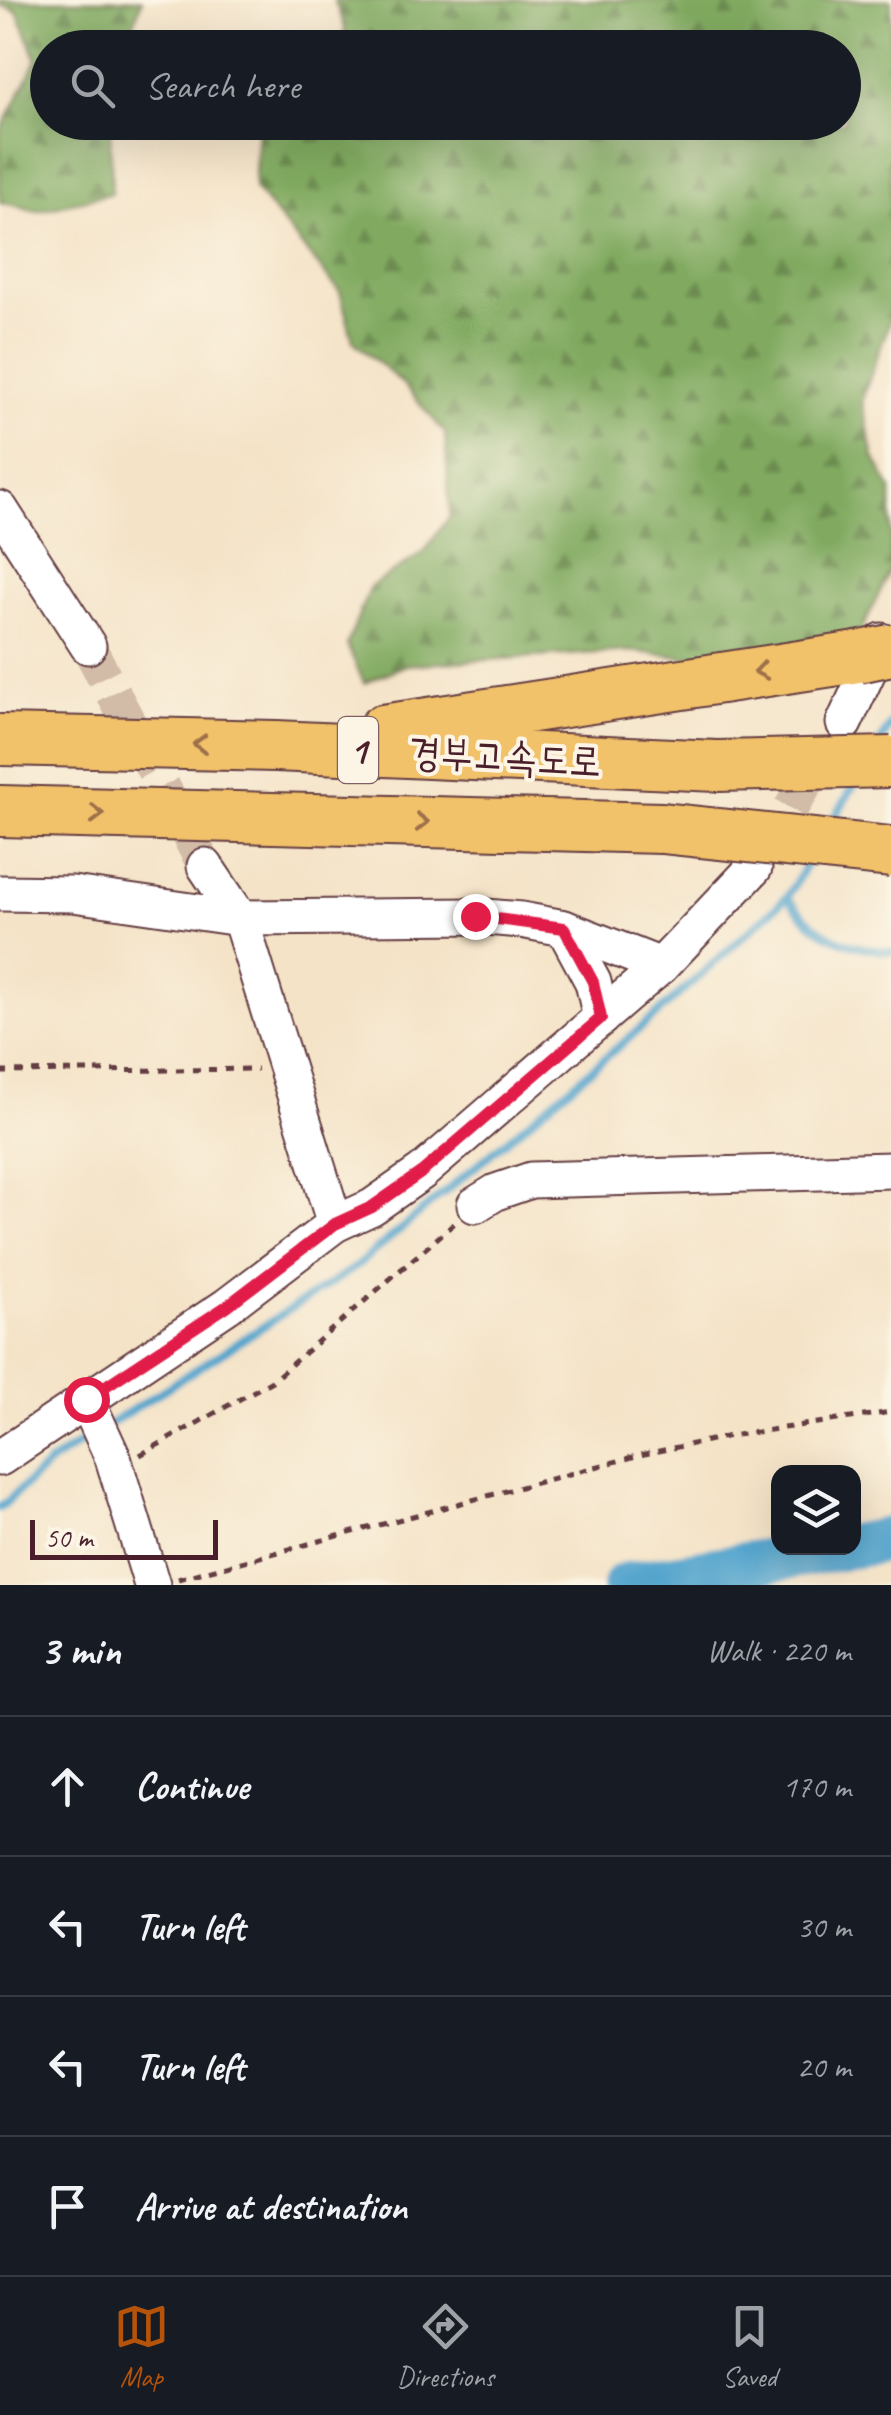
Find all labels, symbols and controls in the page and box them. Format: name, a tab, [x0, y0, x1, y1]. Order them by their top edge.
search box	[30, 30, 861, 140]
icon: search	[65, 58, 120, 113]
text: Search here	[145, 62, 300, 109]
one-way arrow	[753, 660, 769, 681]
road number: 1	[338, 717, 378, 783]
street label: 경부고속도로	[407, 727, 603, 787]
one-way arrow	[191, 734, 207, 755]
one-way arrow	[90, 803, 106, 824]
one-way arrow	[416, 811, 431, 833]
route end	[453, 894, 499, 940]
route start	[64, 1377, 110, 1423]
map controls	[771, 1465, 861, 1555]
button: layers	[771, 1465, 861, 1555]
scale bar	[30, 1515, 218, 1560]
text: 50 m	[45, 1520, 93, 1555]
text: 3 min	[40, 1624, 120, 1677]
text: Walk · 220 m	[707, 1630, 851, 1671]
icon: ahead	[40, 1759, 95, 1814]
text: Continue	[135, 1763, 249, 1810]
text: 170 m	[782, 1766, 851, 1807]
icon: left	[40, 1899, 95, 1954]
text: Turn left	[135, 1903, 245, 1950]
text: 30 m	[797, 1906, 851, 1947]
icon: left	[40, 2039, 95, 2094]
text: Turn left	[135, 2043, 245, 2090]
text: 20 m	[797, 2046, 851, 2087]
icon: arrive	[40, 2179, 95, 2234]
text: Arrive at destination	[135, 2183, 407, 2230]
tab: Map	[114, 2299, 169, 2394]
tab: Directions	[397, 2299, 494, 2394]
tab: Saved	[722, 2299, 777, 2394]

